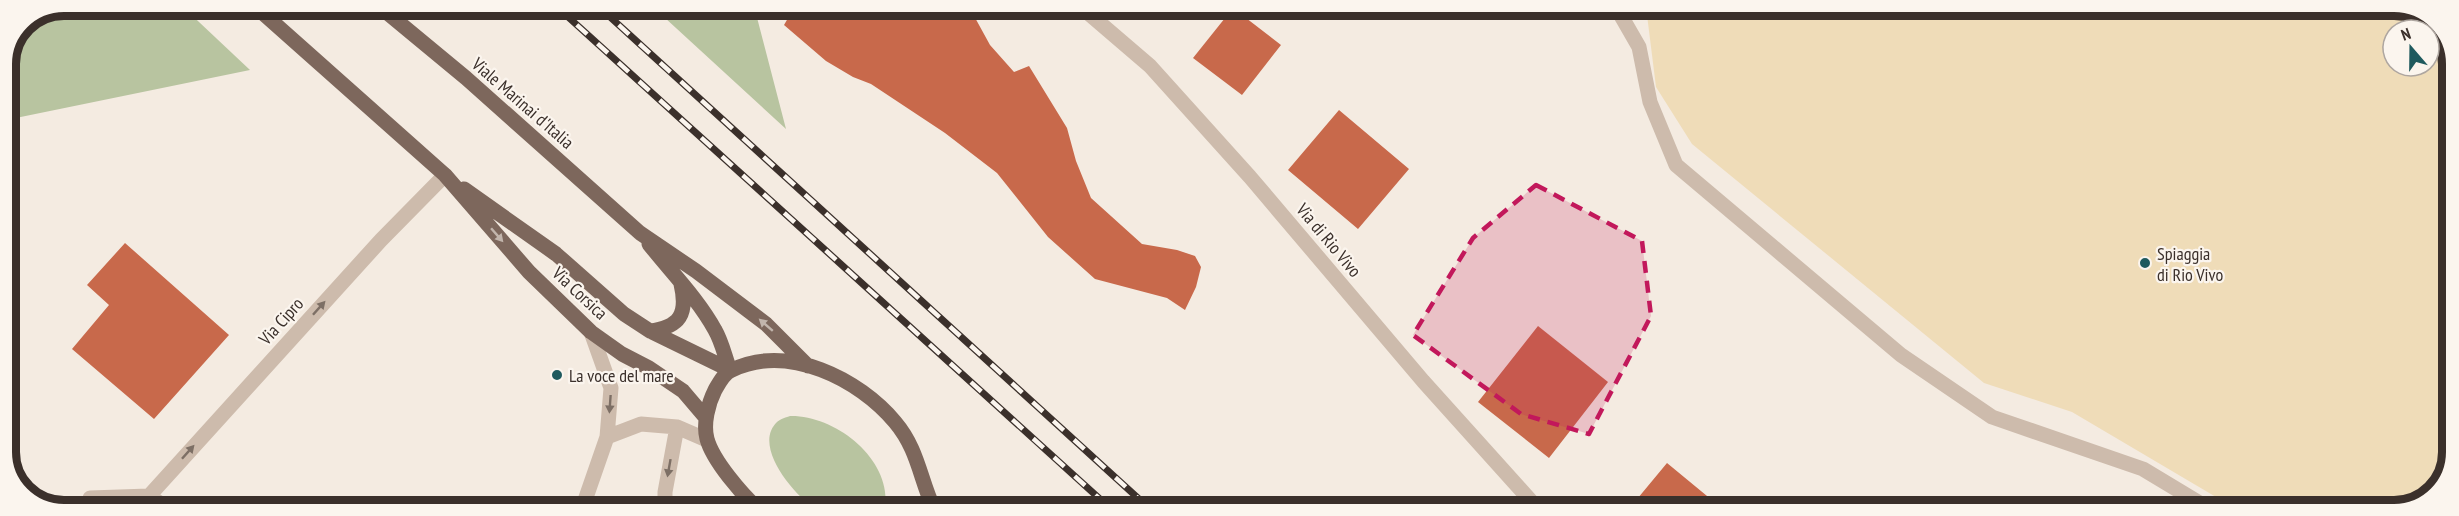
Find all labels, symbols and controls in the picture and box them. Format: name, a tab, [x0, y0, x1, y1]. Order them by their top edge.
north arrow	[2381, 18, 2441, 78]
text: N	[2398, 23, 2413, 45]
street label: Viale Marinai d'Italia	[466, 52, 579, 154]
street label: Via di Rio Vivo	[1291, 198, 1367, 282]
one-way arrow	[490, 227, 503, 242]
place label: Spiaggia di Rio Vivo	[2157, 242, 2223, 286]
marker: Spiaggia di Rio Vivo	[2138, 256, 2152, 270]
street label: Via Corsica	[547, 261, 612, 324]
street label: Via Cipro	[253, 292, 308, 350]
one-way arrow	[312, 301, 325, 316]
one-way arrow	[759, 319, 774, 332]
place label: La voce del mare	[569, 364, 674, 387]
marker: La voce del mare	[550, 368, 564, 382]
one-way arrow	[605, 394, 615, 413]
one-way arrow	[181, 445, 195, 460]
one-way arrow	[664, 459, 673, 478]

